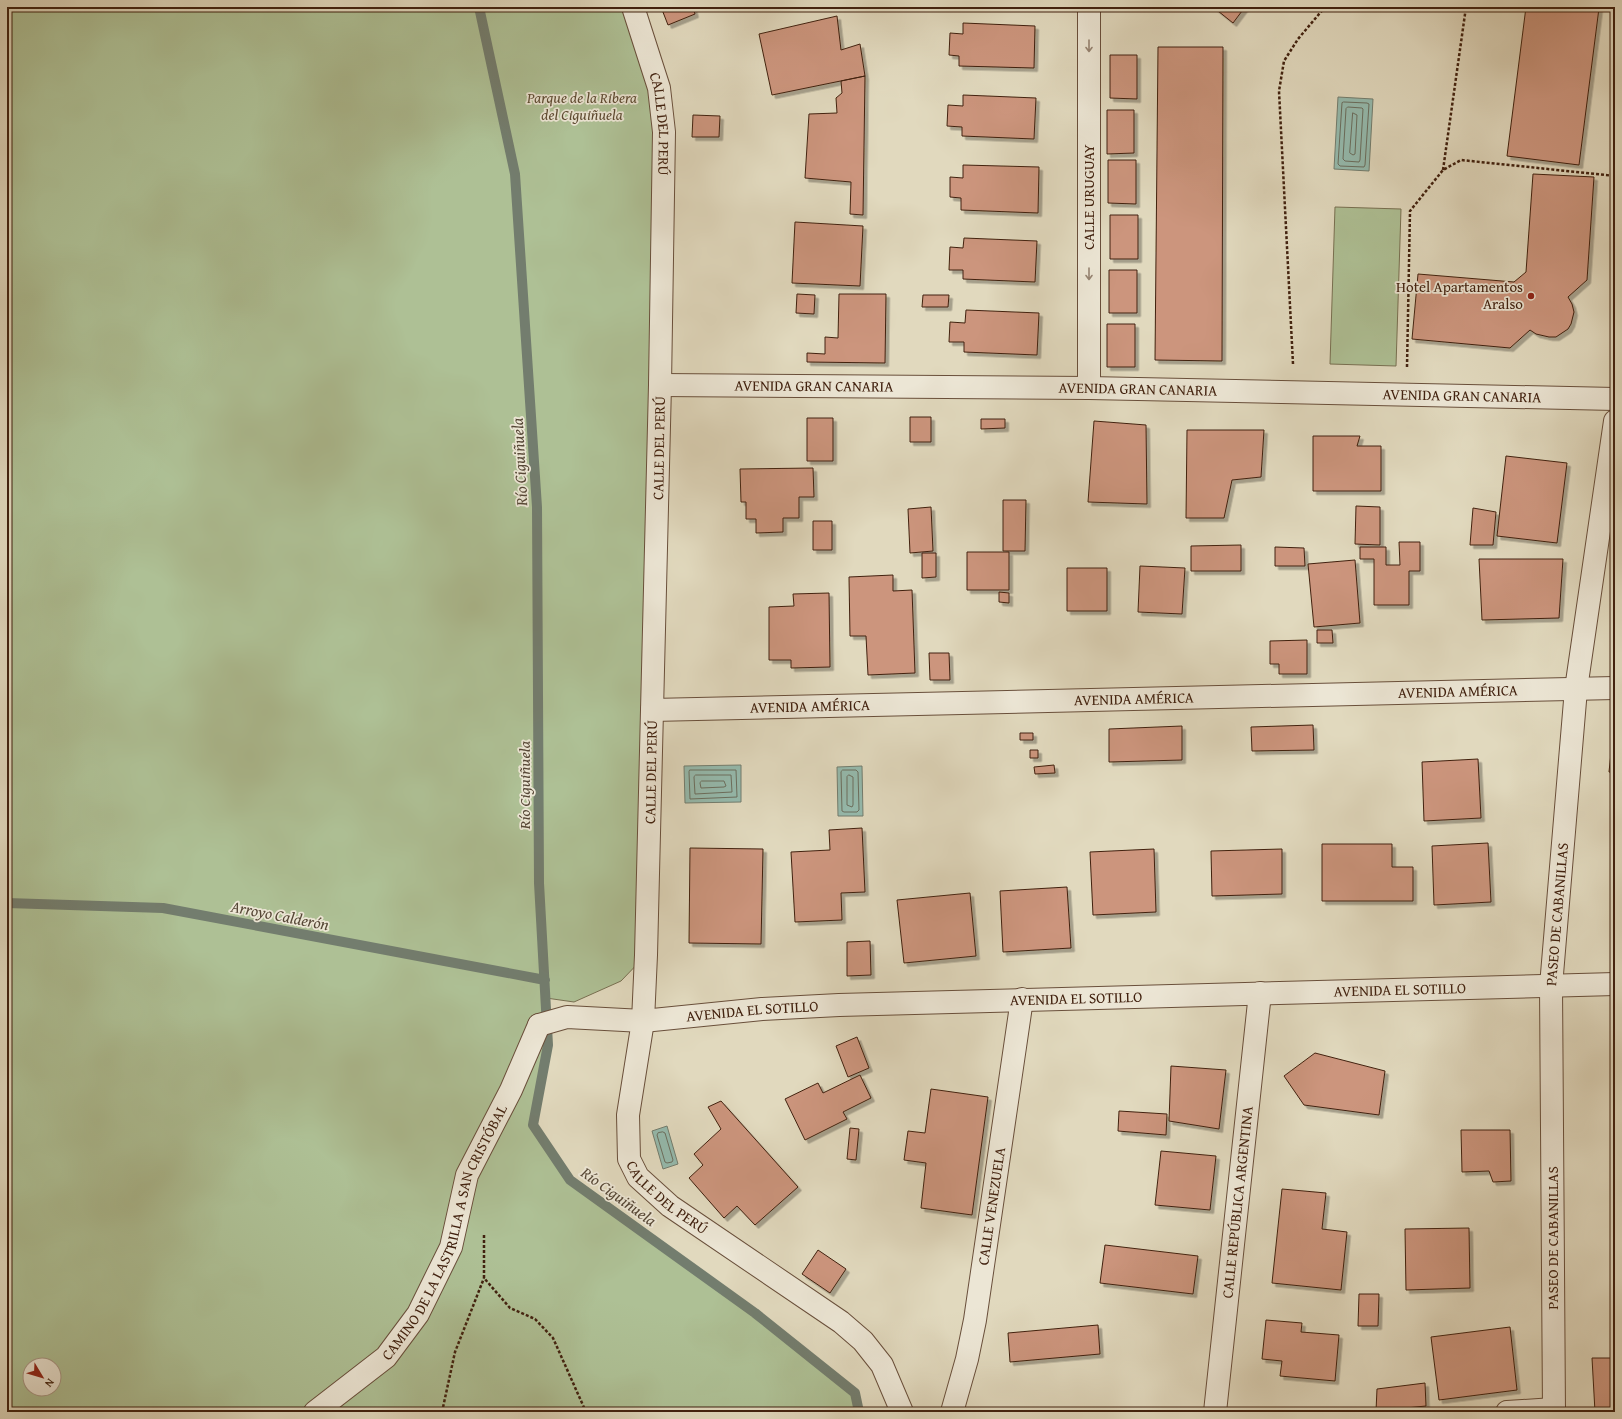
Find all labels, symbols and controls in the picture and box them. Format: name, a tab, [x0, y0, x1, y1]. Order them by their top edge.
one-way arrow	[1085, 39, 1093, 52]
street label: CALLE DEL PERÚ	[645, 69, 675, 176]
park label: Parque de la Ribera del Ciguiñuela	[526, 87, 637, 125]
street label: CALLE URUGUAY	[1078, 144, 1099, 250]
one-way arrow	[1085, 267, 1093, 280]
place label: Hotel Apartamentos Aralso	[1396, 276, 1523, 314]
marker: Hotel Apartamentos Aralso	[1526, 291, 1536, 301]
street label: AVENIDA GRAN CANARIA	[735, 375, 893, 397]
street label: AVENIDA GRAN CANARIA	[1059, 377, 1218, 401]
street label: AVENIDA GRAN CANARIA	[1382, 383, 1542, 407]
street label: CALLE DEL PERÚ	[647, 396, 670, 500]
water label: Río Ciguiñuela	[505, 417, 533, 508]
street label: AVENIDA AMÉRICA	[1398, 679, 1518, 703]
street label: AVENIDA AMÉRICA	[1074, 687, 1194, 710]
street label: AVENIDA AMÉRICA	[750, 694, 870, 718]
street label: CALLE DEL PERÚ	[639, 720, 662, 824]
water label: Río Ciguiñuela	[512, 740, 536, 830]
street label: PASEO DE CABANILLAS	[1540, 842, 1573, 987]
water label: Arroyo Calderón	[228, 894, 331, 936]
street label: AVENIDA EL SOTILLO	[1333, 977, 1466, 1002]
street label: AVENIDA EL SOTILLO	[1010, 986, 1142, 1010]
street label: AVENIDA EL SOTILLO	[685, 995, 819, 1027]
street label: CAMINO DE LA LASTRILLA A SAN CRISTÓBAL	[376, 1100, 512, 1364]
street label: CALLE REPÚBLICA ARGENTINA	[1216, 1105, 1258, 1299]
street label: CALLE VENEZUELA	[972, 1146, 1010, 1266]
street label: CALLE DEL PERÚ	[621, 1157, 713, 1239]
water label: Río Ciguiñuela	[575, 1160, 662, 1232]
street label: PASEO DE CABANILLAS	[1542, 1166, 1563, 1310]
north arrow	[22, 1357, 62, 1397]
text: N	[41, 1375, 58, 1391]

